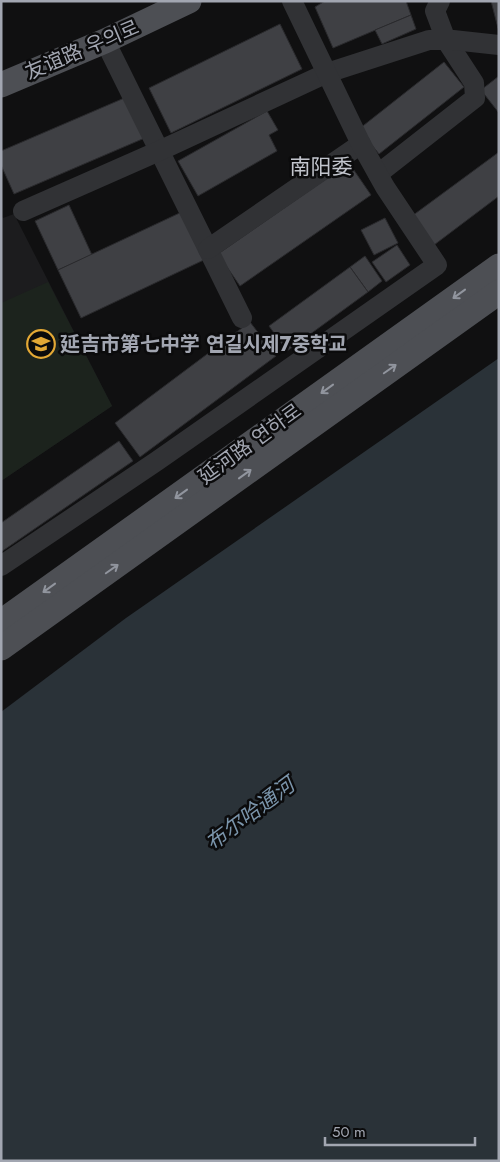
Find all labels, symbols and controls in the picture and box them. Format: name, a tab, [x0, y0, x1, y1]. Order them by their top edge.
street label: 友谊路 우의로	[21, 13, 143, 87]
district label: 南阳委	[290, 152, 353, 182]
one-way arrow	[452, 289, 466, 299]
school or university icon: 延吉市第七中学 연길시제7중학교	[26, 329, 56, 359]
place label: 延吉市第七中学 연길시제7중학교	[60, 330, 347, 359]
one-way arrow	[383, 364, 397, 374]
one-way arrow	[320, 384, 334, 394]
street label: 延河路 연하로	[192, 397, 308, 491]
one-way arrow	[238, 469, 251, 480]
one-way arrow	[174, 489, 188, 499]
one-way arrow	[105, 564, 119, 574]
one-way arrow	[42, 583, 56, 593]
water label: 布尔哈通河	[199, 768, 304, 858]
scale bar	[325, 1114, 475, 1146]
text: 50 m	[332, 1121, 366, 1143]

